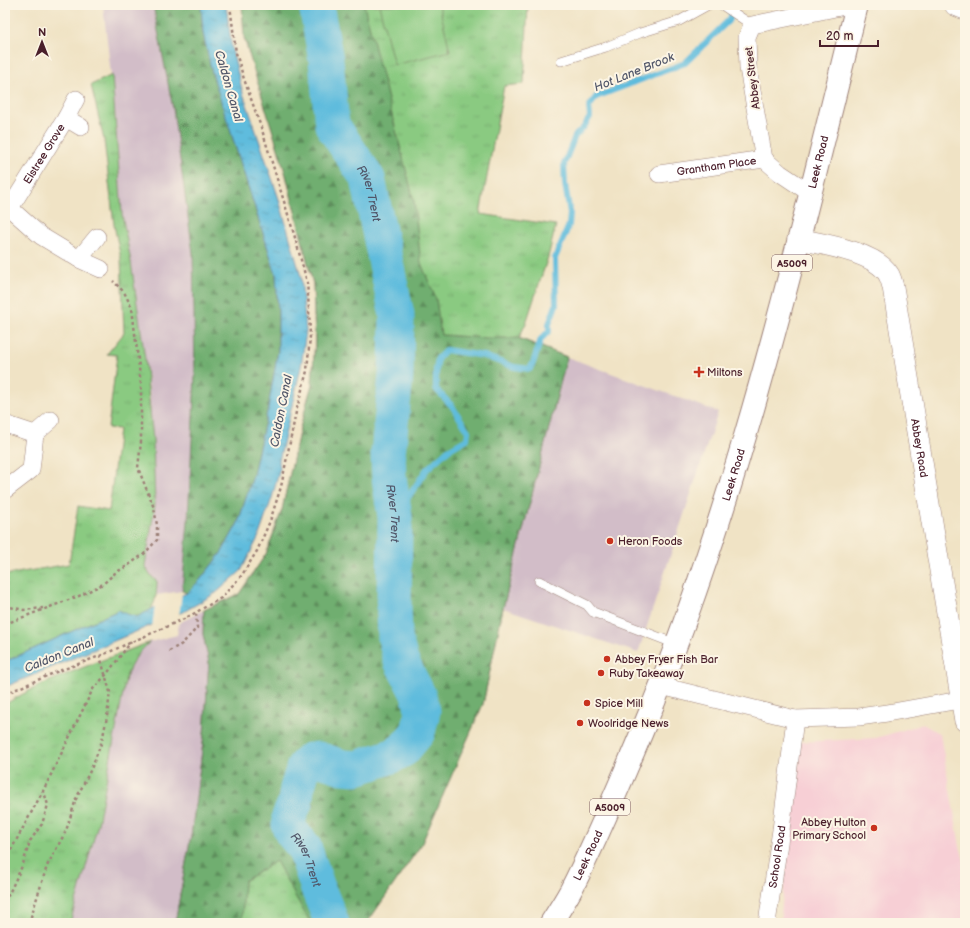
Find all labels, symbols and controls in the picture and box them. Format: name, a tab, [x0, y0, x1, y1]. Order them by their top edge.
north arrow	[22, 22, 62, 62]
scale bar	[820, 22, 878, 48]
text: N	[38, 26, 46, 39]
text: 20 m	[826, 29, 853, 44]
street label: Abbey Street	[742, 45, 763, 110]
water label: Caldon Canal	[211, 49, 246, 125]
water label: Hot Lane Brook	[592, 49, 677, 95]
street label: Elstree Grove	[21, 121, 68, 186]
street label: Leek Road	[806, 134, 832, 190]
street label: Grantham Place	[676, 154, 758, 178]
water label: River Trent	[353, 162, 384, 223]
road number: A5009	[772, 255, 812, 271]
place label: Miltons	[707, 366, 743, 379]
marker: Miltons	[694, 367, 704, 377]
water label: Caldon Canal	[267, 372, 296, 449]
street label: Abbey Road	[908, 418, 930, 478]
street label: Leek Road	[720, 447, 748, 503]
water label: River Trent	[382, 483, 402, 543]
place label: Heron Foods	[618, 535, 683, 548]
marker: Heron Foods	[605, 536, 615, 546]
water label: Caldon Canal	[22, 634, 97, 676]
place label: Abbey Fryer Fish Bar	[615, 653, 719, 666]
marker: Abbey Fryer Fish Bar	[602, 654, 612, 664]
place label: Ruby Takeaway	[609, 667, 684, 680]
marker: Ruby Takeaway	[596, 668, 606, 678]
place label: Spice Mill	[595, 697, 643, 710]
marker: Spice Mill	[582, 698, 592, 708]
place label: Woolridge News	[588, 717, 669, 730]
marker: Woolridge News	[575, 718, 585, 728]
road number: A5009	[590, 799, 630, 815]
place label: Abbey Hulton Primary School	[792, 816, 866, 842]
marker: Abbey Hulton Primary School	[869, 823, 879, 833]
street label: School Road	[766, 825, 789, 889]
street label: Leek Road	[571, 828, 606, 883]
water label: River Trent	[287, 830, 324, 889]

